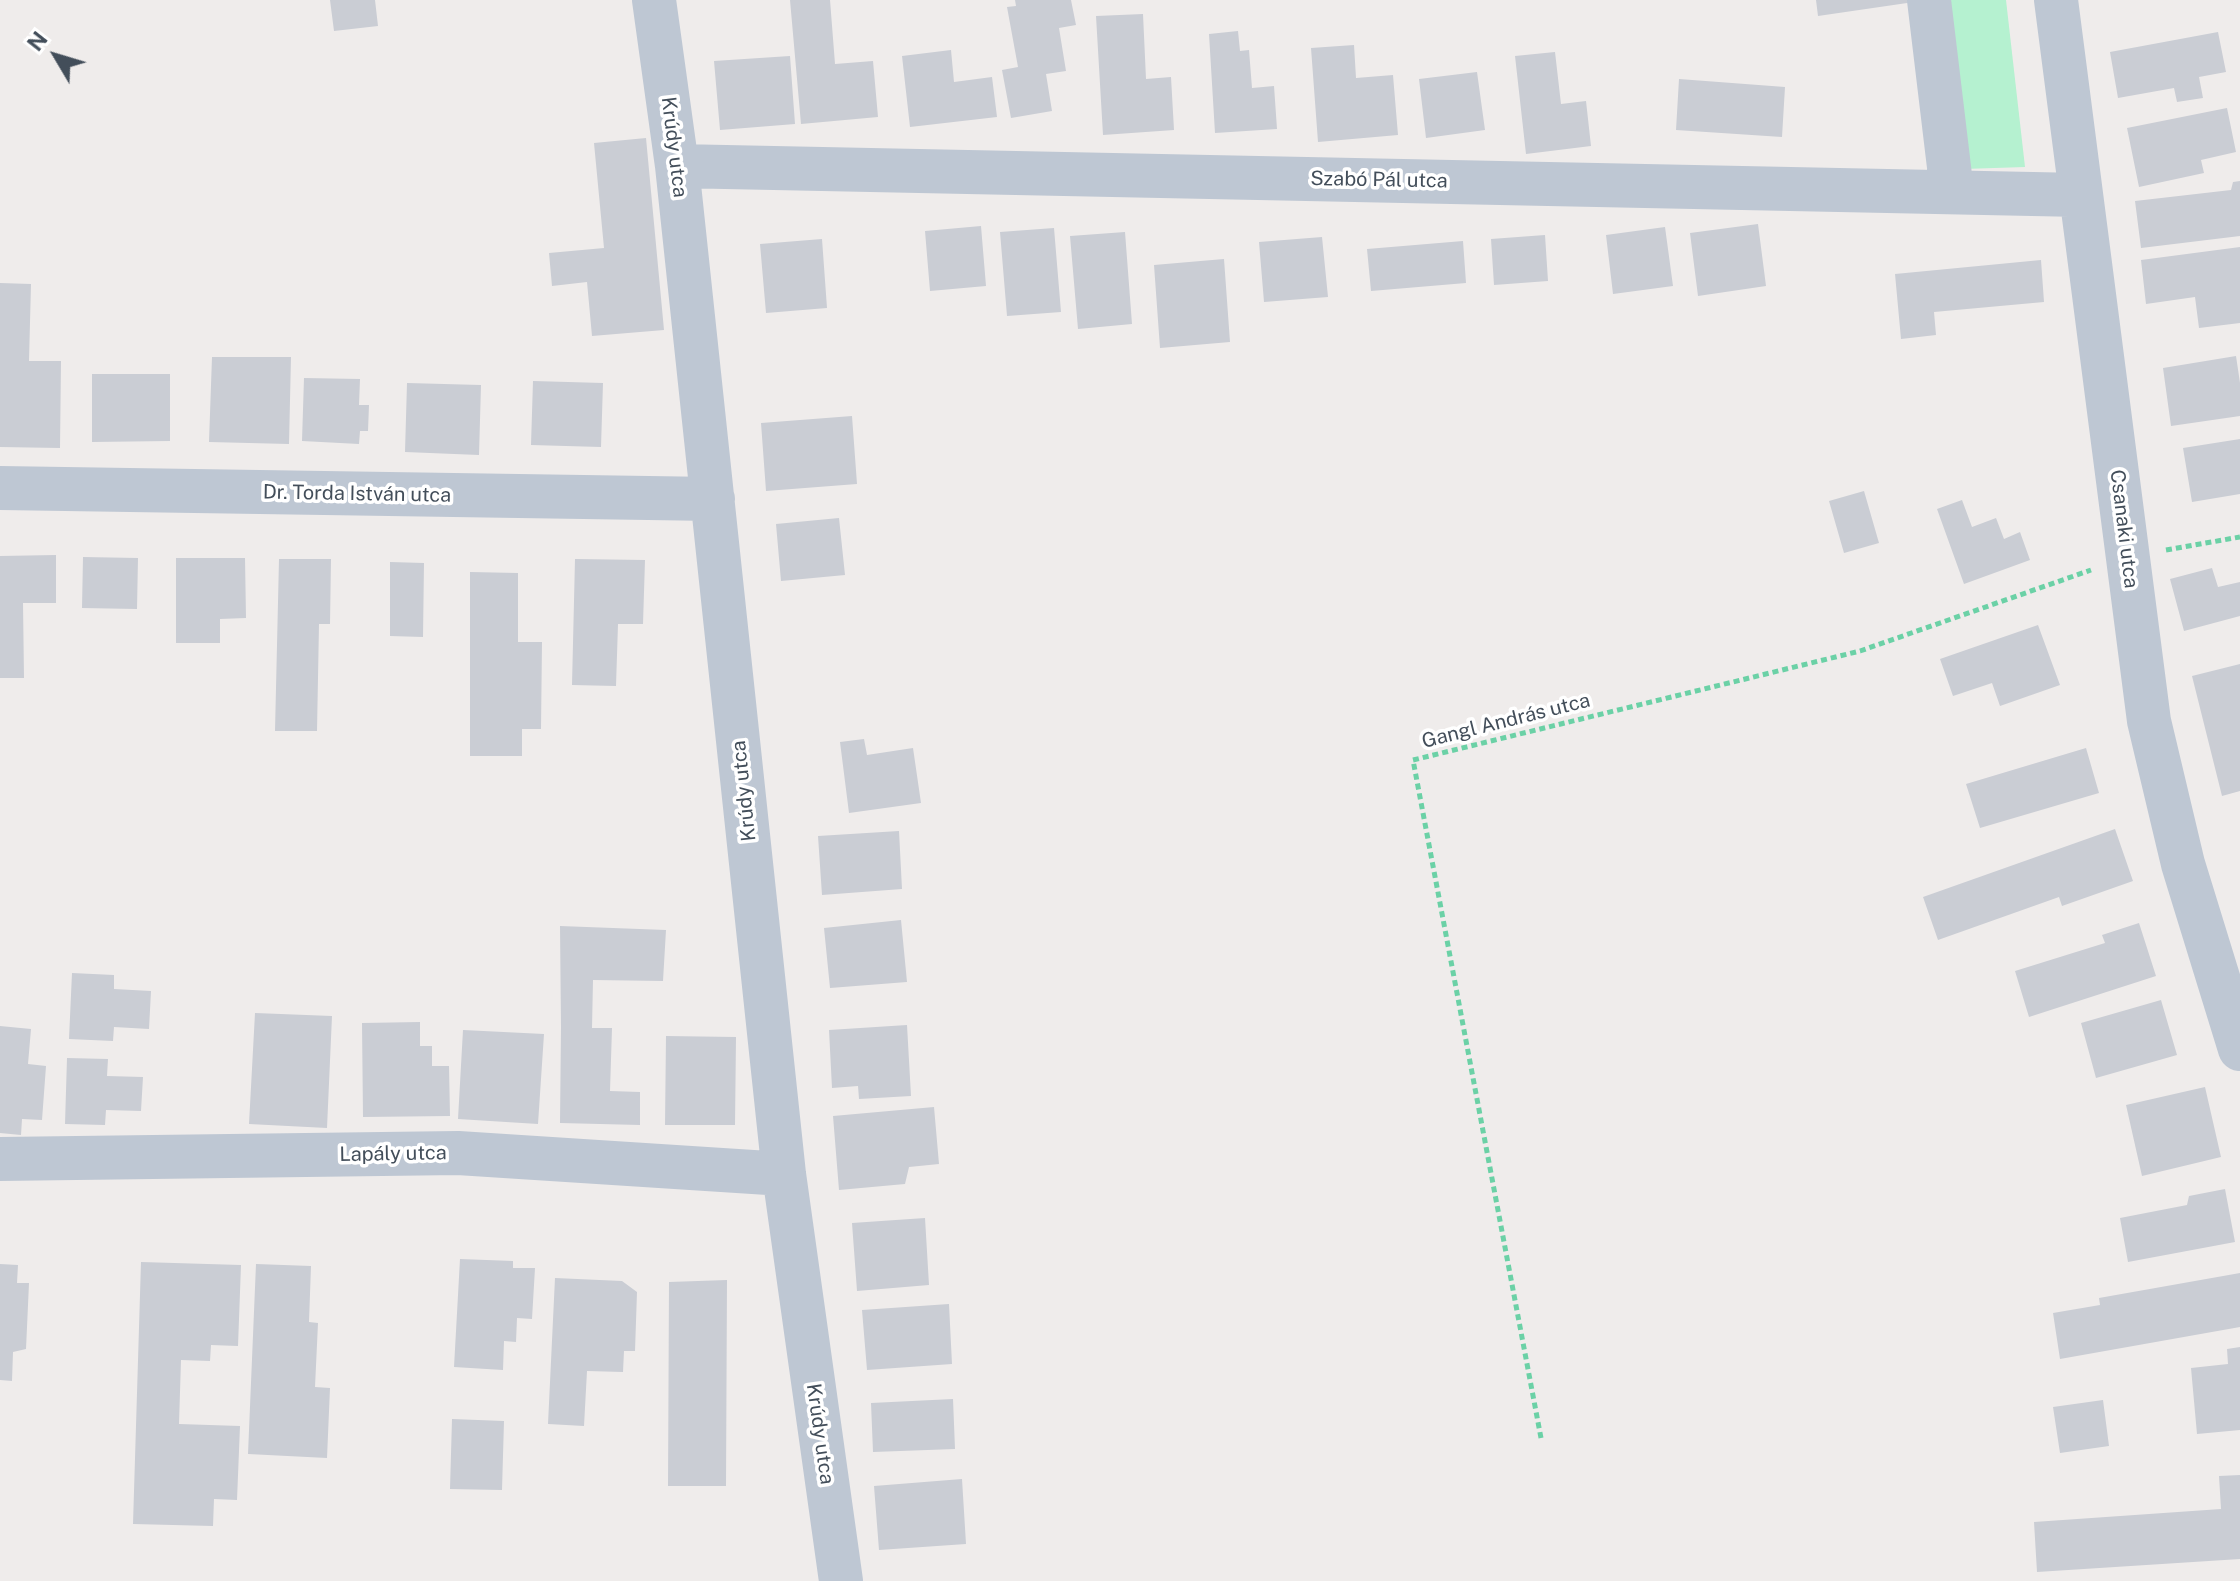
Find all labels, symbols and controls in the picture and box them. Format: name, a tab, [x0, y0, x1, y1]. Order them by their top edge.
north arrow	[16, 16, 96, 96]
text: N	[22, 26, 53, 56]
street label: Krúdy utca	[656, 95, 692, 199]
street label: Szabó Pál utca	[1310, 167, 1448, 193]
street label: Csanaki utca	[2105, 468, 2143, 590]
street label: Dr. Torda István utca	[263, 480, 451, 508]
street label: Gangl András utca	[1419, 688, 1593, 754]
street label: Krúdy utca	[727, 739, 761, 843]
street label: Lapály utca	[339, 1141, 447, 1167]
street label: Krúdy utca	[801, 1382, 839, 1486]

